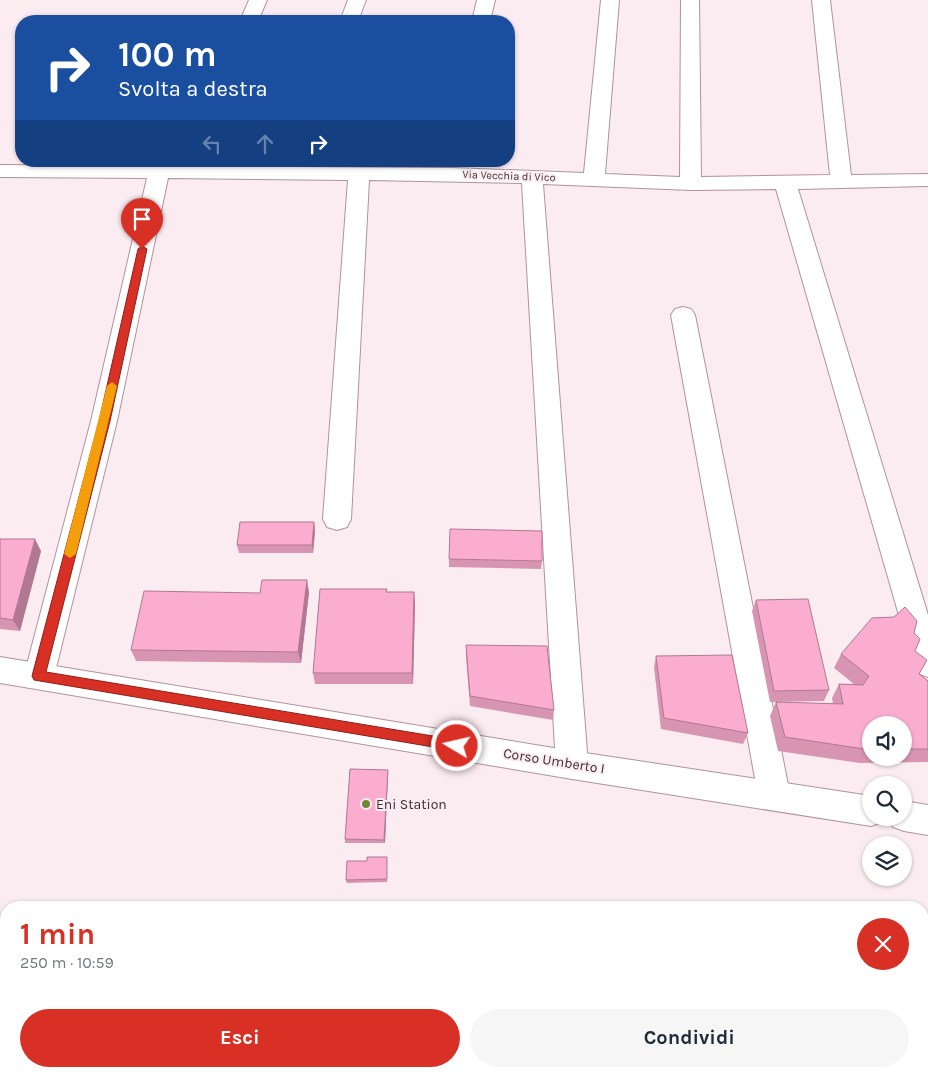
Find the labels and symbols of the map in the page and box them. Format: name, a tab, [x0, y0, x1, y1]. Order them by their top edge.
street label: Via Vecchia di Vico	[462, 168, 556, 184]
pin	[121, 198, 163, 249]
position arrow	[430, 719, 482, 771]
street label: Corso Umberto I	[502, 745, 606, 777]
place label: Eni Station	[376, 796, 447, 813]
marker: Eni Station	[360, 798, 372, 810]

